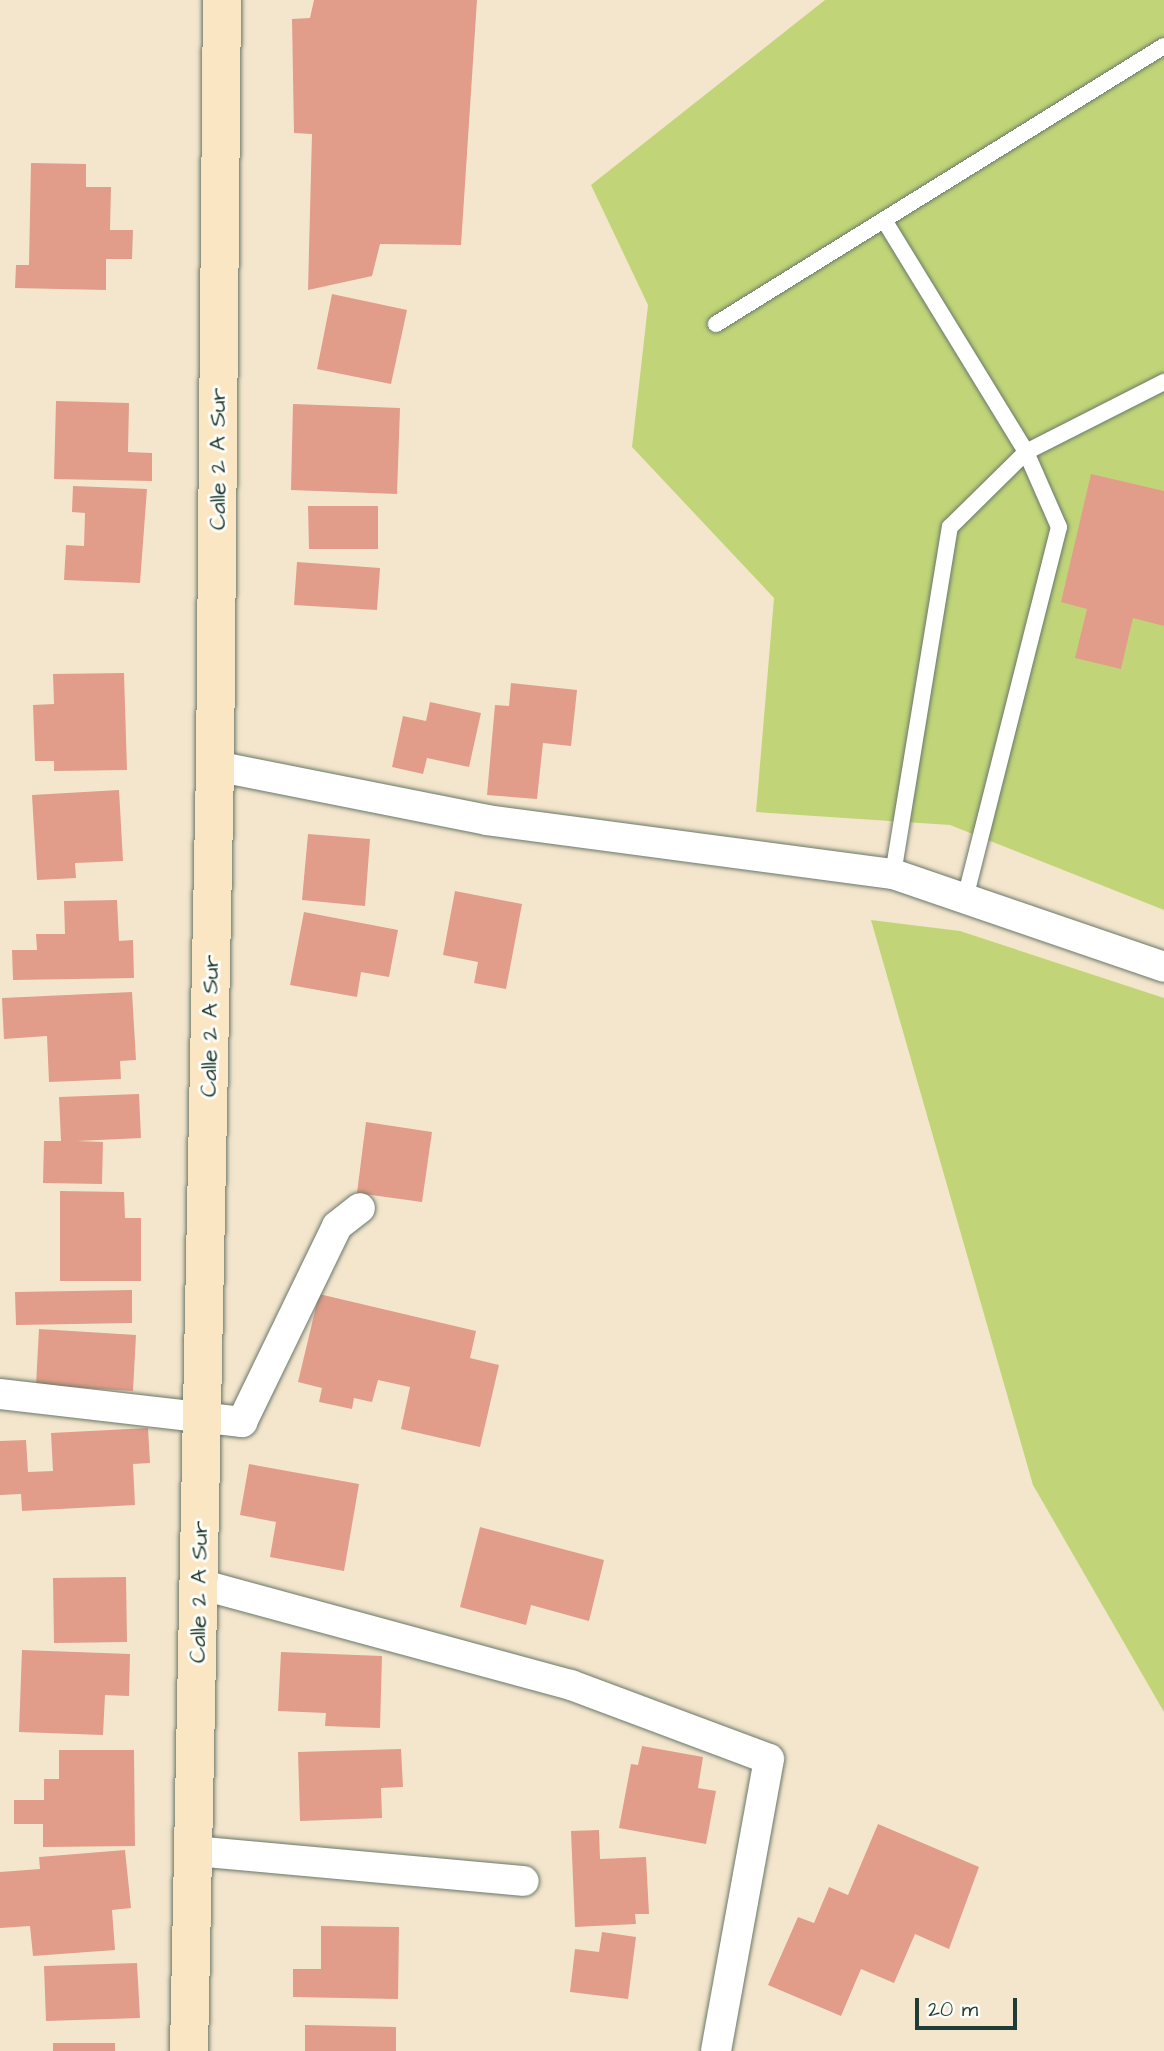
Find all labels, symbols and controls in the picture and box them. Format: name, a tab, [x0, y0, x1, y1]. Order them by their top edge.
street label: Calle 2 A Sur	[204, 388, 232, 530]
street label: Calle 2 A Sur	[195, 955, 225, 1097]
street label: Calle 2 A Sur	[184, 1521, 214, 1663]
scale bar	[919, 1984, 1020, 2028]
text: 20 m	[928, 1995, 978, 2024]

